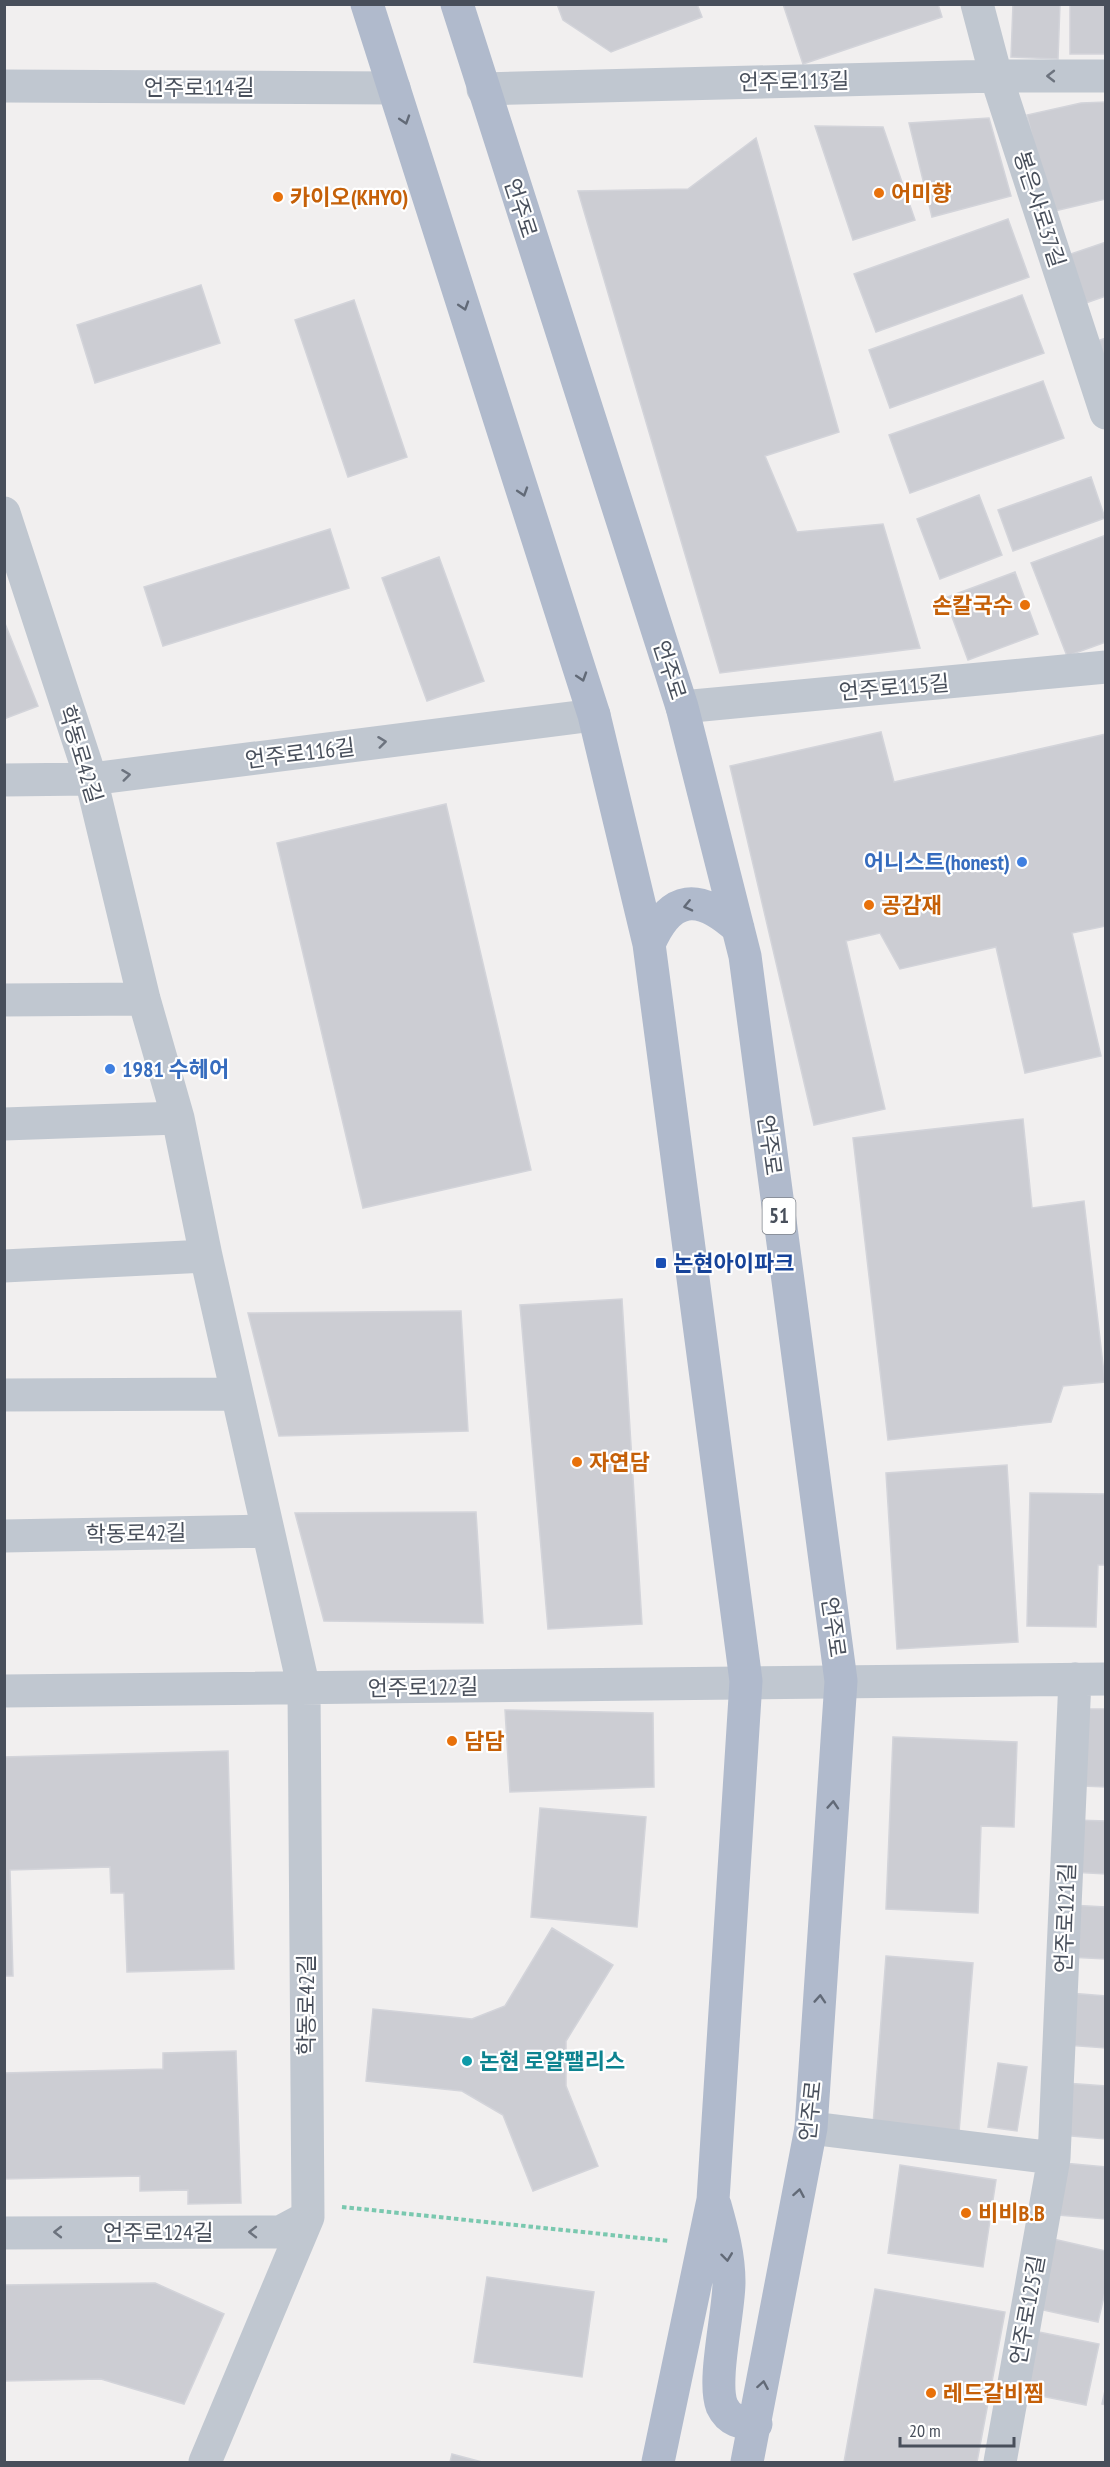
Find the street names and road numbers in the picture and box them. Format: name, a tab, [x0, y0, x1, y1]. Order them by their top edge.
street label: 언주로113길	[738, 66, 850, 96]
street label: 언주로114길	[144, 73, 254, 101]
street label: 봉은사로37길	[1008, 147, 1072, 271]
street label: 언주로	[498, 175, 544, 241]
street label: 언주로	[647, 637, 693, 703]
street label: 언주로115길	[838, 668, 950, 706]
street label: 학동로42길	[53, 702, 109, 806]
street label: 언주로116길	[243, 732, 357, 774]
street label: 언주로	[752, 1113, 788, 1177]
road number: 51	[762, 1198, 796, 1234]
street label: 학동로42길	[85, 1518, 187, 1548]
street label: 언주로	[816, 1595, 852, 1659]
street label: 언주로122길	[367, 1672, 479, 1702]
street label: 언주로121길	[1049, 1862, 1081, 1974]
street label: 학동로42길	[292, 1955, 320, 2055]
street label: 언주로	[793, 2079, 827, 2143]
street label: 언주로124길	[103, 2218, 213, 2246]
street label: 언주로125길	[1004, 2253, 1050, 2367]

